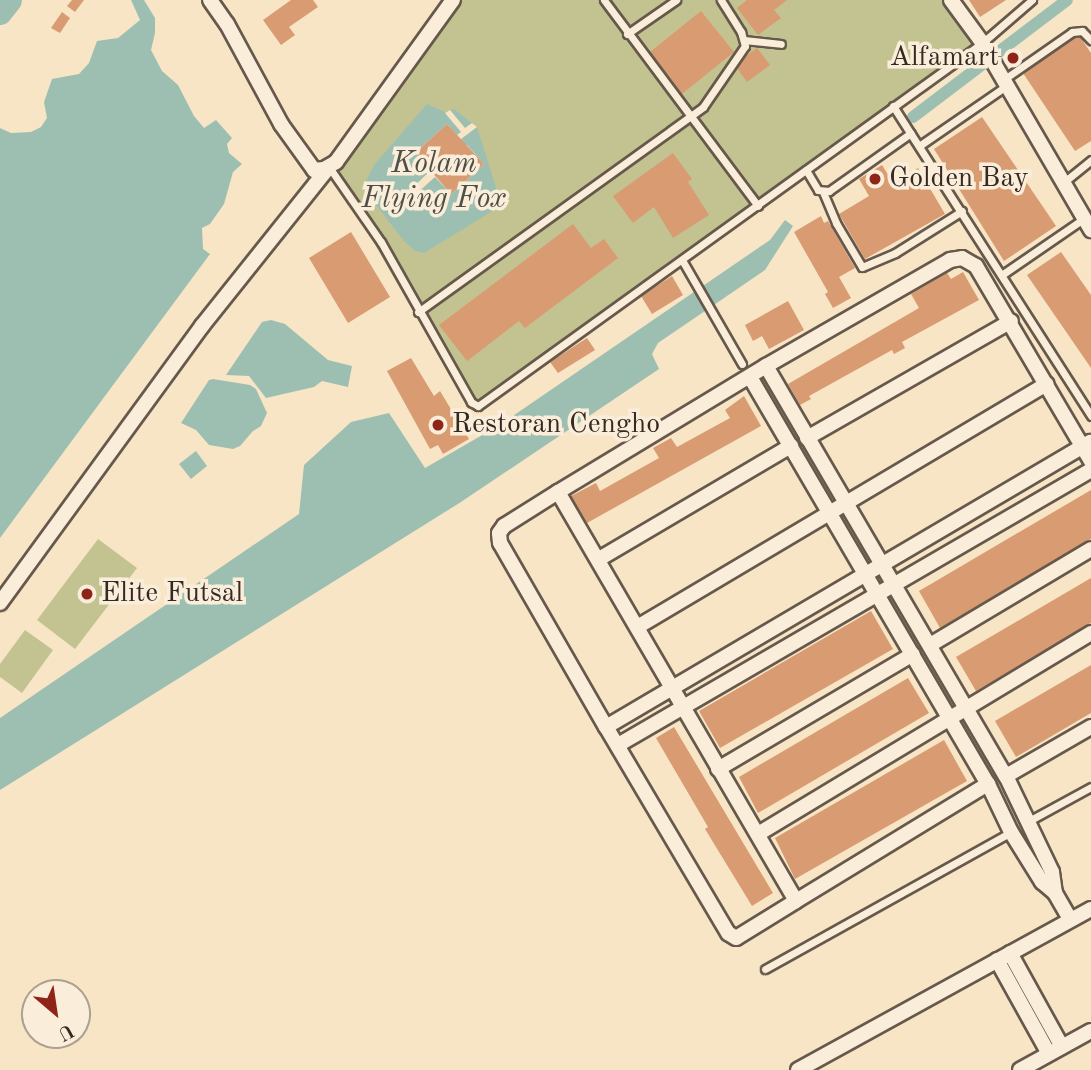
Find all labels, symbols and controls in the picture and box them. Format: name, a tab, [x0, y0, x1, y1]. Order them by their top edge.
place label: Alfamart	[890, 41, 999, 75]
marker: Alfamart	[1005, 50, 1021, 66]
water label: Kolam Flying Fox	[362, 146, 506, 216]
place label: Golden Bay	[889, 162, 1029, 196]
marker: Golden Bay	[867, 171, 883, 187]
place label: Restoran Cengho	[452, 408, 660, 442]
marker: Restoran Cengho	[430, 417, 446, 433]
place label: Elite Futsal	[101, 577, 243, 611]
marker: Elite Futsal	[79, 586, 95, 602]
north arrow	[21, 979, 91, 1049]
text: U	[54, 1019, 77, 1043]

